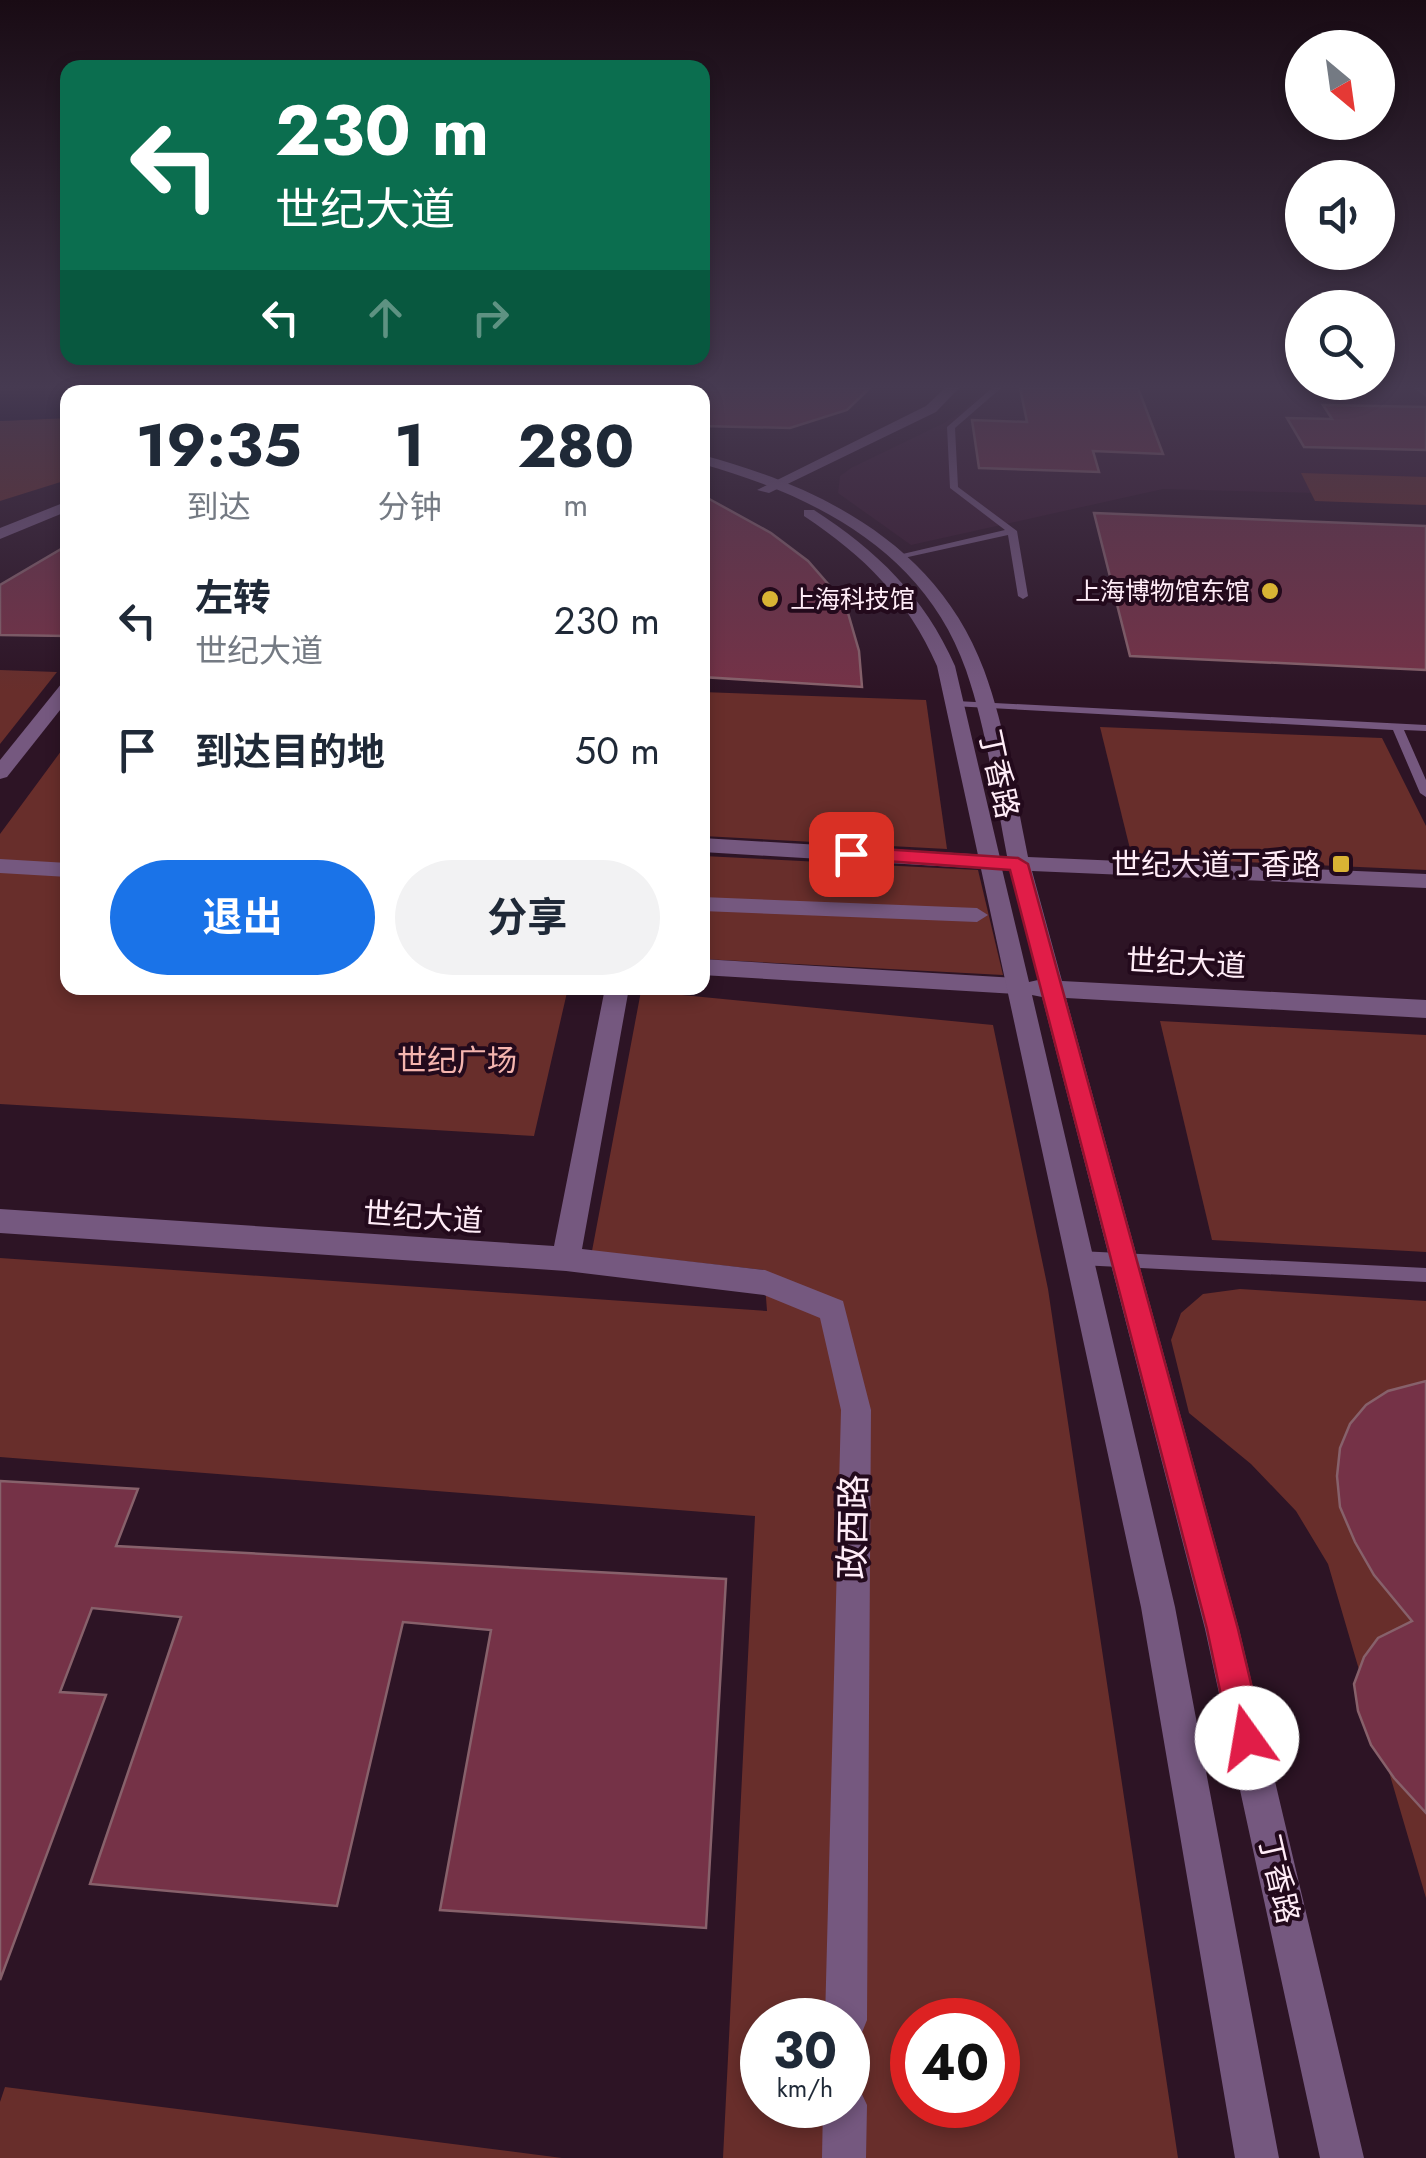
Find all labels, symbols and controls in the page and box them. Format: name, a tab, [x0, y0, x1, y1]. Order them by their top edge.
north arrow	[1285, 30, 1395, 140]
map controls	[1285, 30, 1395, 400]
text: 230 m	[275, 80, 489, 181]
icon: left	[110, 100, 240, 230]
button: sound	[1285, 160, 1395, 270]
text: 世纪大道	[275, 177, 455, 242]
icon: left	[253, 290, 308, 345]
icon: ahead	[358, 290, 413, 345]
icon: right	[463, 290, 518, 345]
button: search	[1285, 290, 1395, 400]
text: 19:35	[136, 402, 302, 489]
text: 1	[394, 402, 425, 489]
text: 280	[517, 403, 634, 490]
text: m	[563, 482, 588, 528]
text: 到达	[187, 484, 251, 530]
text: 分钟	[378, 484, 442, 530]
text: 左转	[195, 570, 271, 625]
place label: 上海博物馆东馆	[1075, 573, 1250, 609]
marker: 上海博物馆东馆	[1259, 580, 1281, 602]
place label: 上海科技馆	[790, 581, 915, 617]
marker: 上海科技馆	[759, 588, 781, 610]
icon: left	[110, 593, 165, 648]
text: 230 m	[554, 593, 660, 648]
text: 世纪大道	[195, 628, 323, 674]
icon: arrive	[110, 723, 165, 778]
text: 50 m	[575, 723, 660, 778]
text: 到达目的地	[195, 724, 385, 779]
street label: 丁香路	[969, 726, 1029, 822]
pin	[809, 812, 894, 897]
icon: arrive	[824, 827, 879, 882]
place label: 世纪大道丁香路	[1111, 843, 1321, 886]
marker: 世纪大道丁香路	[1330, 853, 1352, 875]
button: 退出	[110, 860, 375, 975]
button: 分享	[395, 860, 660, 975]
street label: 世纪大道	[1125, 938, 1247, 988]
park label: 世纪广场	[397, 1039, 517, 1082]
street label: 世纪大道	[362, 1191, 484, 1243]
street label: 政西路	[827, 1474, 879, 1580]
position arrow	[1195, 1686, 1299, 1790]
street label: 丁香路	[1248, 1830, 1310, 1928]
speed limit sign: 40	[890, 1998, 1020, 2128]
text: 30	[773, 2014, 837, 2087]
text: km/h	[777, 2070, 833, 2106]

